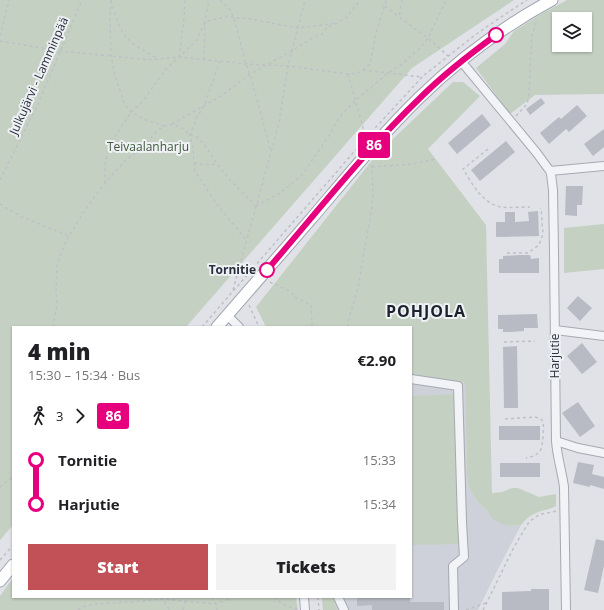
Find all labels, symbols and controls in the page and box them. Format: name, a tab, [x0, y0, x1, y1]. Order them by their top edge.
map controls	[552, 12, 592, 52]
button: layers	[552, 12, 592, 52]
street label: Julkujärvi - Lamminpää	[4, 14, 72, 138]
unlabelled marker	[488, 27, 504, 43]
line badge: 86	[356, 132, 392, 158]
text: 86	[366, 135, 382, 154]
park label: Teivaalanharju	[107, 138, 189, 155]
place label: Tornitie	[209, 261, 256, 278]
marker: Tornitie	[259, 262, 275, 278]
district label: POHJOLA	[386, 300, 466, 322]
street label: Harjutie	[546, 333, 563, 378]
text: 4 min	[28, 336, 91, 366]
text: €2.90	[357, 350, 396, 370]
text: 15:30 – 15:34 · Bus	[28, 366, 140, 384]
icon: walk	[28, 405, 50, 427]
icon: forward	[69, 405, 91, 427]
text: 86	[105, 406, 121, 425]
text: 3	[56, 407, 63, 425]
text: Tornitie	[58, 450, 117, 470]
text: 15:33	[363, 451, 396, 469]
text: Harjutie	[58, 494, 120, 514]
text: 15:34	[363, 495, 396, 513]
button: Start	[28, 544, 208, 590]
button: Tickets	[216, 544, 396, 590]

